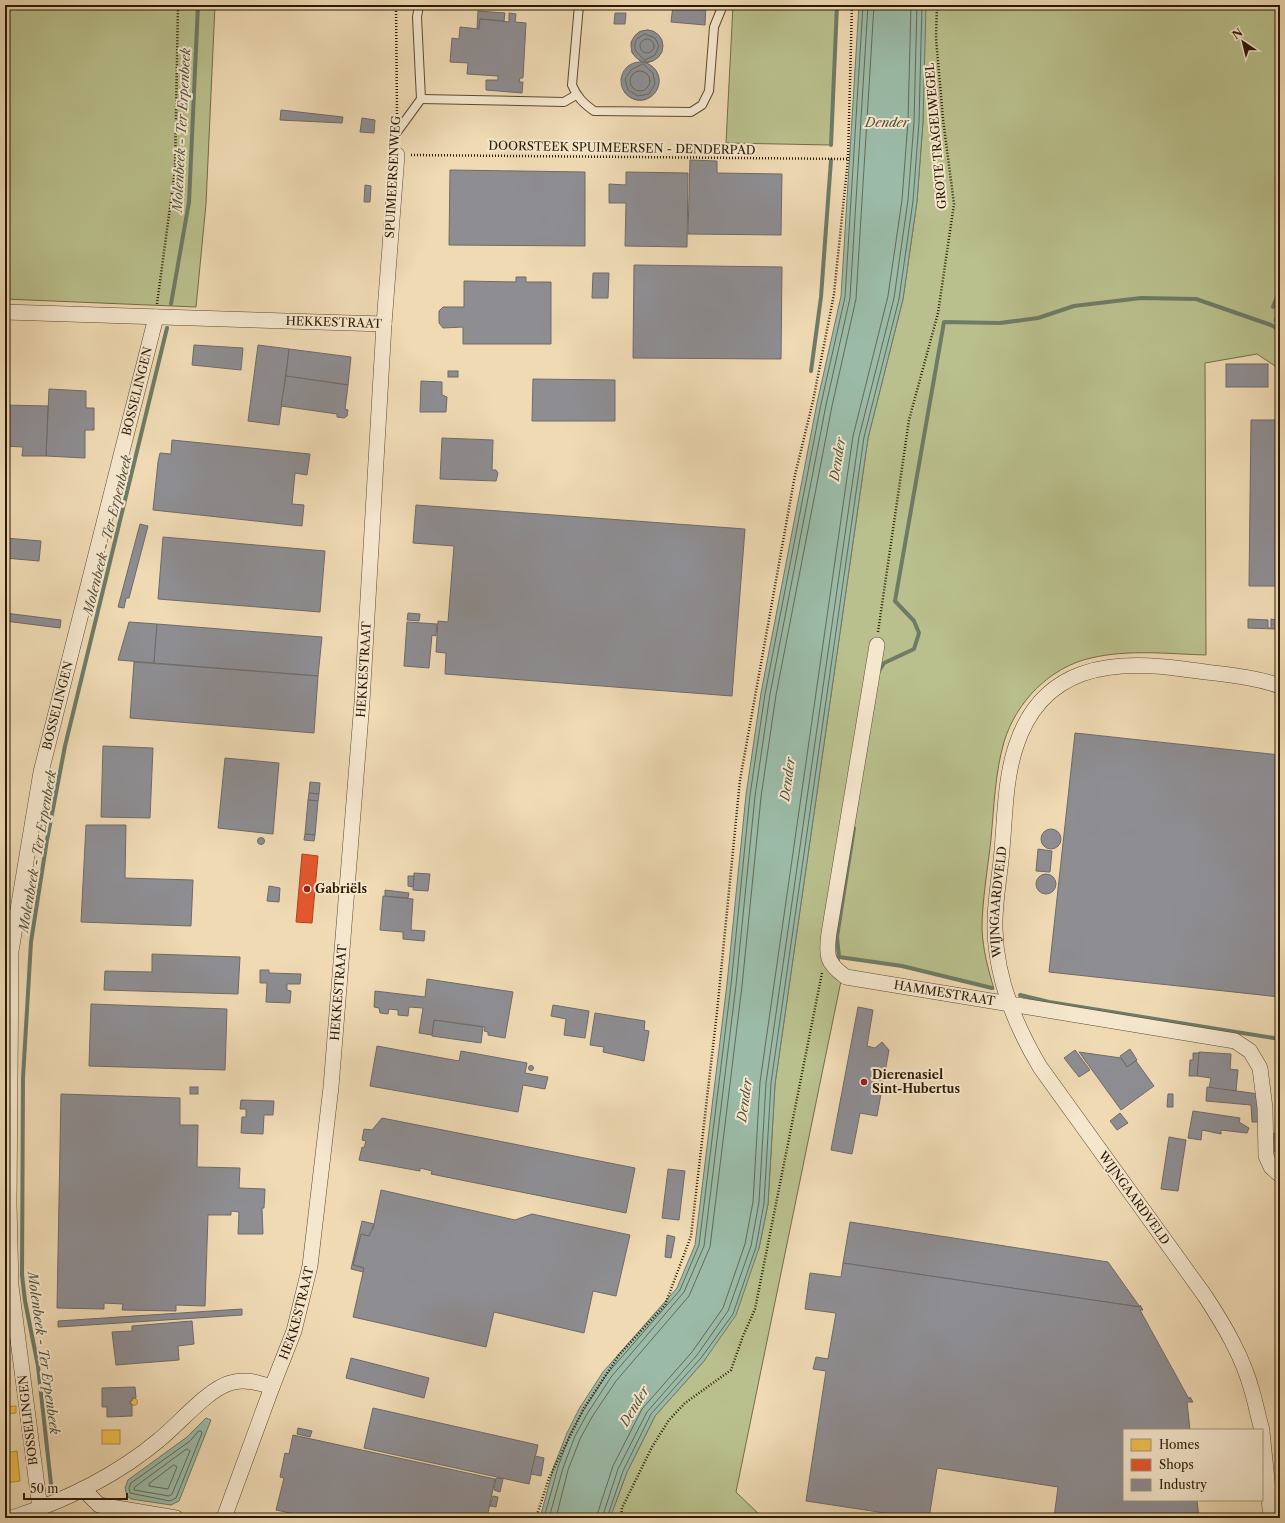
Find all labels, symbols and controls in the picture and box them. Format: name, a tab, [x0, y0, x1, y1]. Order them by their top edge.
north arrow	[1223, 22, 1263, 62]
text: N	[1229, 25, 1246, 42]
water label: Molenbeek - Ter Erpenbeek	[169, 47, 193, 214]
street label: GROTE TRAGELWEGEL	[922, 62, 949, 210]
water label: Dender	[864, 114, 910, 130]
street label: SPUIMEERSENWEG	[382, 115, 403, 239]
street label: DOORSTEEK SPUIMEERSEN - DENDERPAD	[488, 138, 756, 157]
street label: HEKKESTRAAT	[285, 313, 382, 331]
street label: BOSSELINGEN	[118, 345, 155, 437]
water label: Dender	[826, 435, 848, 483]
water label: Molenbeek - Ter Erpenbeek	[79, 453, 135, 619]
street label: HEKKESTRAAT	[353, 621, 374, 718]
street label: BOSSELINGEN	[39, 659, 76, 751]
water label: Dender	[776, 755, 798, 803]
water label: Molenbeek - Ter Erpenbeek	[15, 769, 59, 935]
street label: WIJNGAARDVELD	[987, 845, 1009, 959]
place label: Gabriëls	[315, 881, 367, 896]
marker: Gabriëls	[302, 884, 312, 894]
street label: HEKKESTRAAT	[327, 944, 349, 1041]
street label: HAMMESTRAAT	[893, 977, 996, 1008]
place label: Dierenasiel Sint-Hubertus	[872, 1067, 960, 1096]
water label: Dender	[733, 1076, 755, 1124]
marker: Dierenasiel Sint-Hubertus	[859, 1077, 869, 1087]
street label: WIJNGAARDVELD	[1095, 1147, 1173, 1248]
street label: HEKKESTRAAT	[275, 1265, 317, 1362]
water label: Molenbeek - Ter Erpenbeek	[24, 1269, 63, 1436]
street label: BOSSELINGEN	[15, 1374, 40, 1466]
water label: Dender	[615, 1382, 653, 1430]
legend	[1123, 1429, 1263, 1501]
text: Homes	[1159, 1437, 1199, 1452]
text: Shops	[1159, 1457, 1194, 1472]
scale bar	[24, 1475, 127, 1501]
text: Industry	[1159, 1477, 1207, 1492]
text: 50 m	[30, 1481, 59, 1496]

